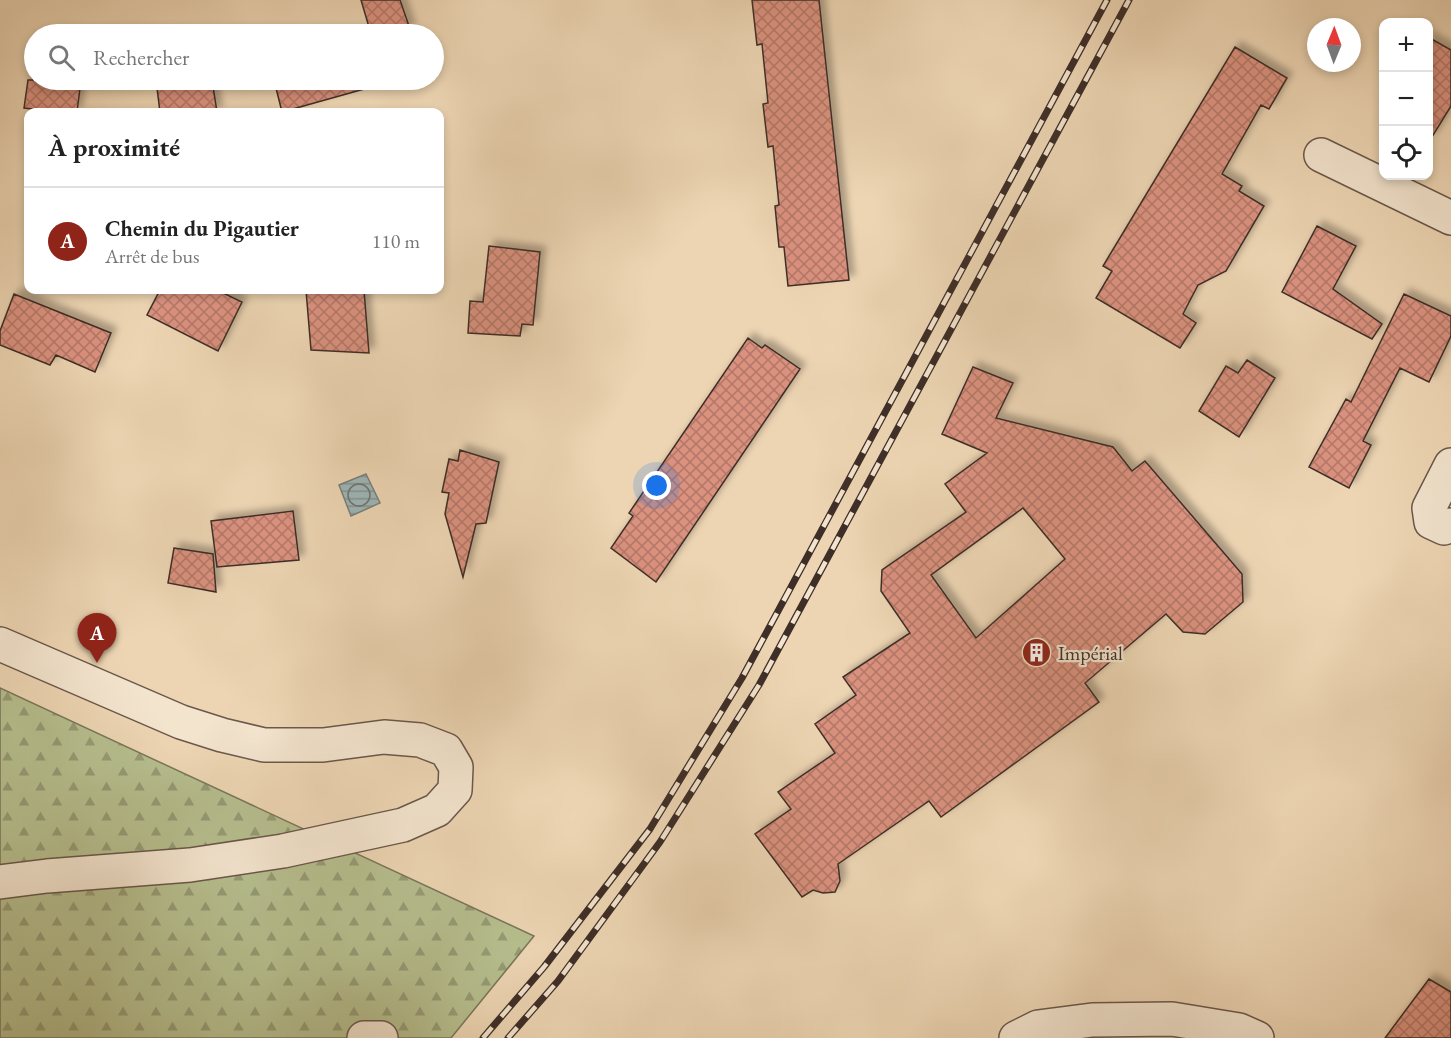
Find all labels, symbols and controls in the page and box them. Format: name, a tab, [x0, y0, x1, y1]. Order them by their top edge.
north arrow	[1307, 18, 1361, 72]
map controls	[1379, 18, 1433, 180]
button: +	[1379, 18, 1433, 72]
search box	[24, 24, 444, 90]
icon: search	[45, 41, 78, 74]
text: Rechercher	[93, 43, 189, 72]
button: −	[1379, 72, 1433, 126]
button: locate	[1379, 126, 1433, 180]
text: À proximité	[48, 130, 180, 164]
text: Chemin du Pigautier	[105, 214, 299, 243]
text: A	[60, 228, 75, 254]
text: 110 m	[372, 228, 420, 254]
text: Arrêt de bus	[105, 243, 200, 269]
your location	[642, 471, 671, 500]
pin: A	[78, 614, 116, 663]
building icon: Impérial	[1021, 637, 1053, 669]
place label: Impérial	[1058, 640, 1123, 666]

